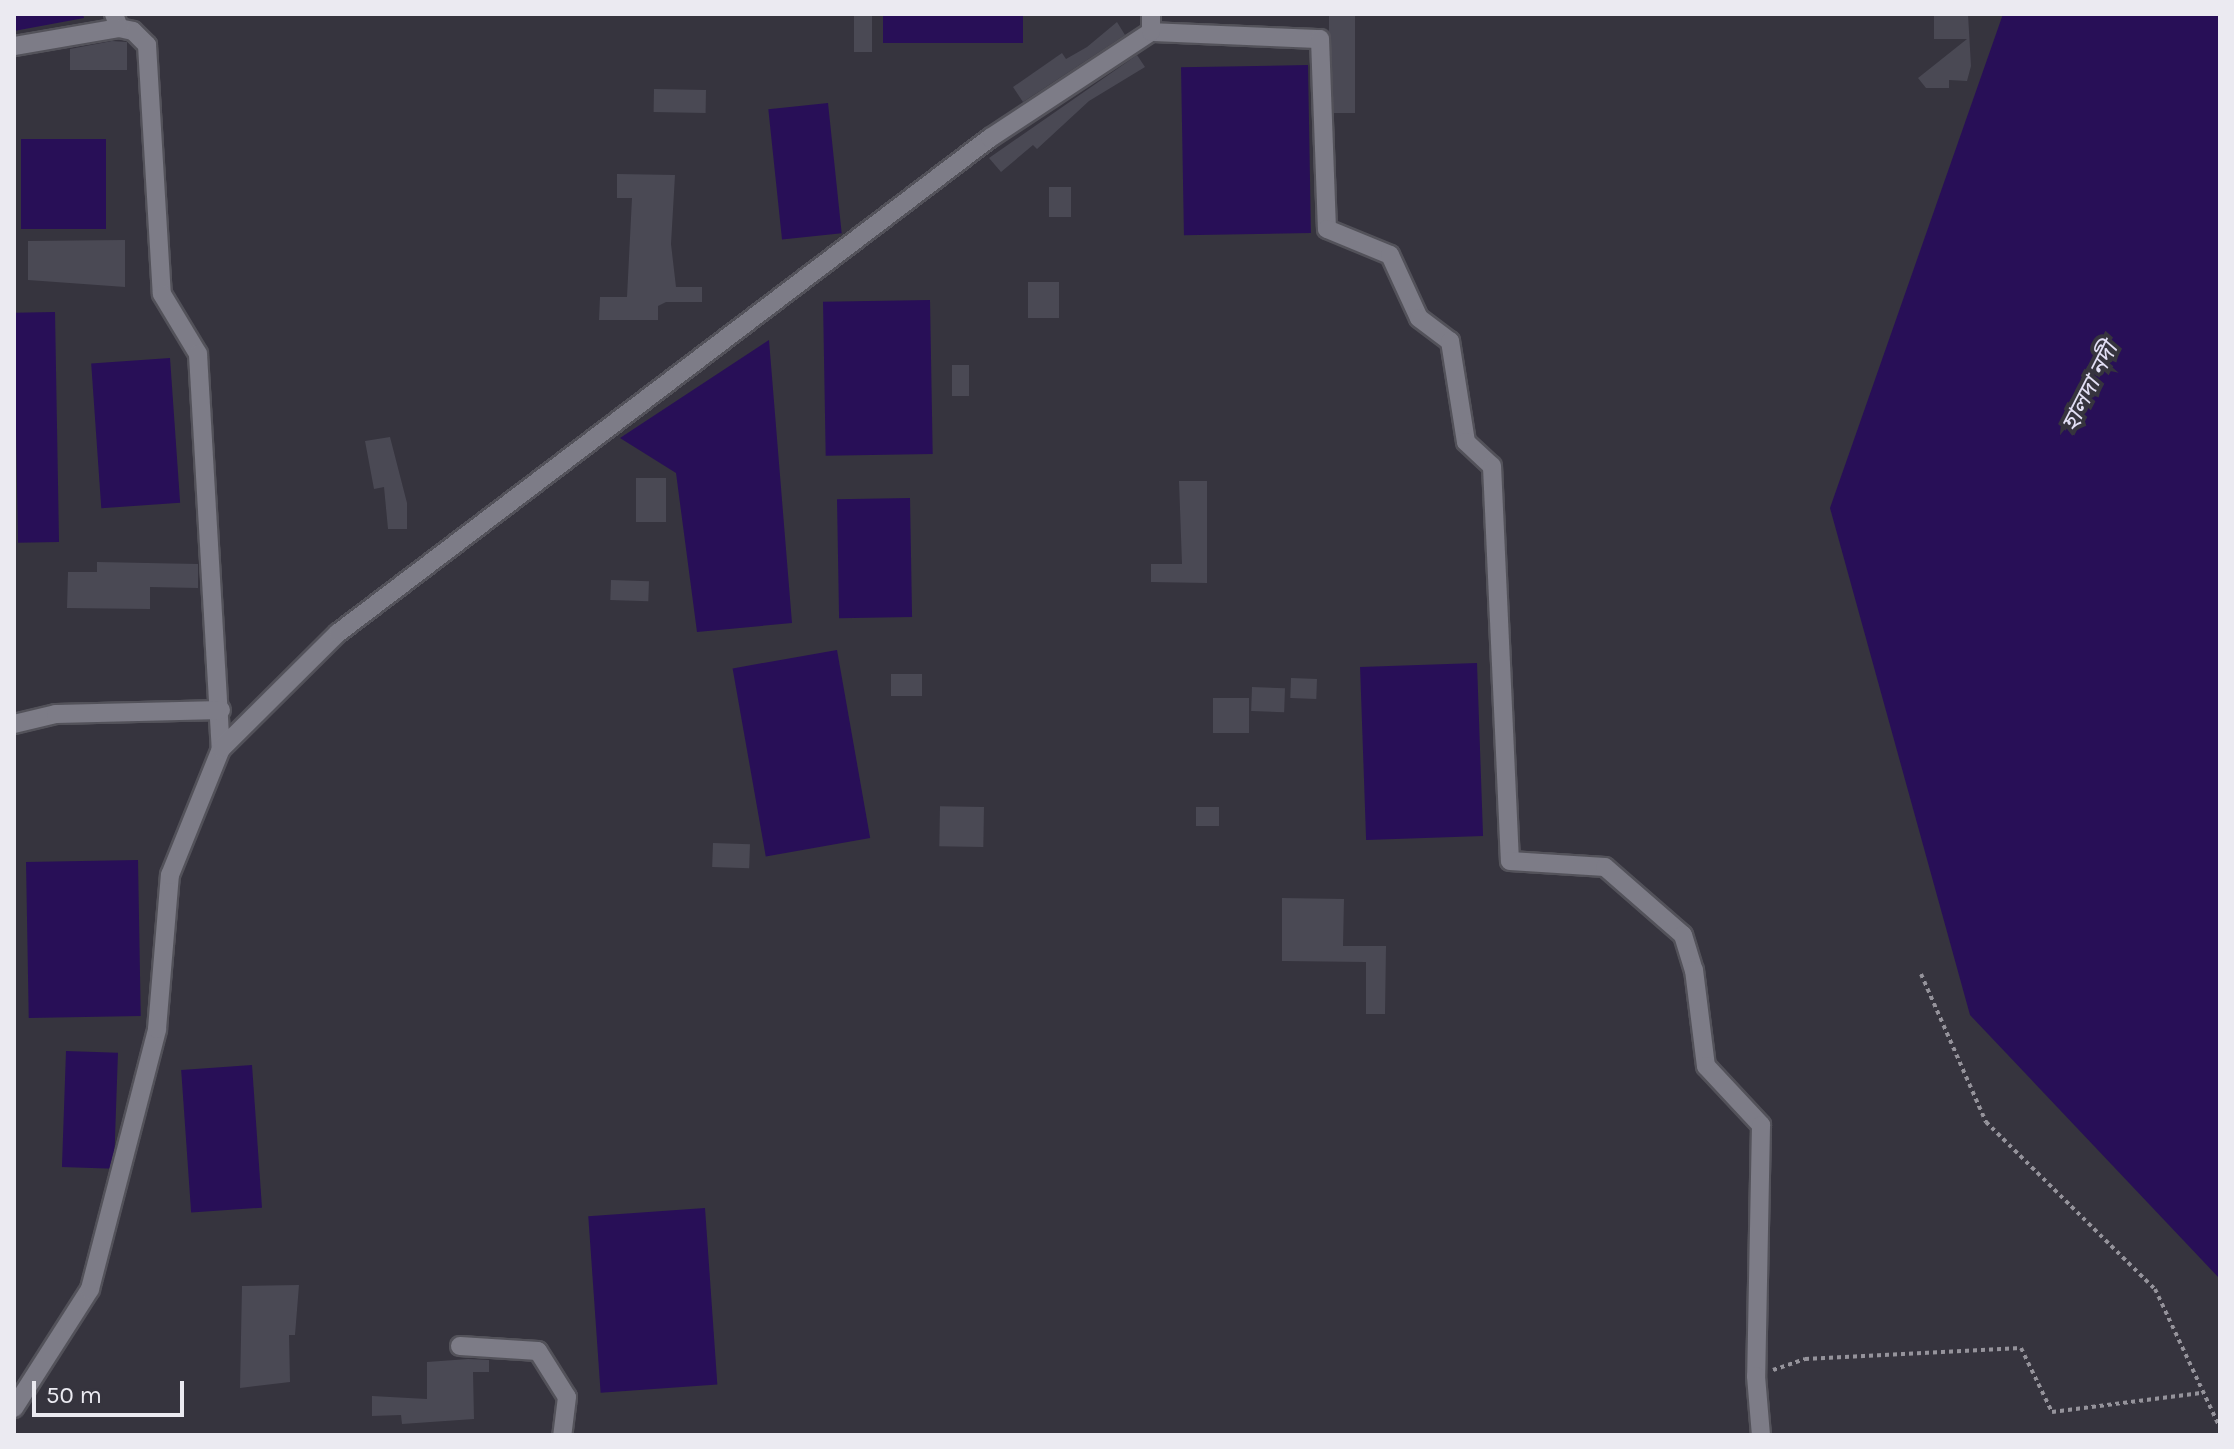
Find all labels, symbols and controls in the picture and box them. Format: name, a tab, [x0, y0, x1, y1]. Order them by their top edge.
water label: হালদা নদী	[2055, 338, 2125, 436]
scale bar	[36, 1365, 188, 1415]
text: 50 m	[46, 1381, 102, 1409]

